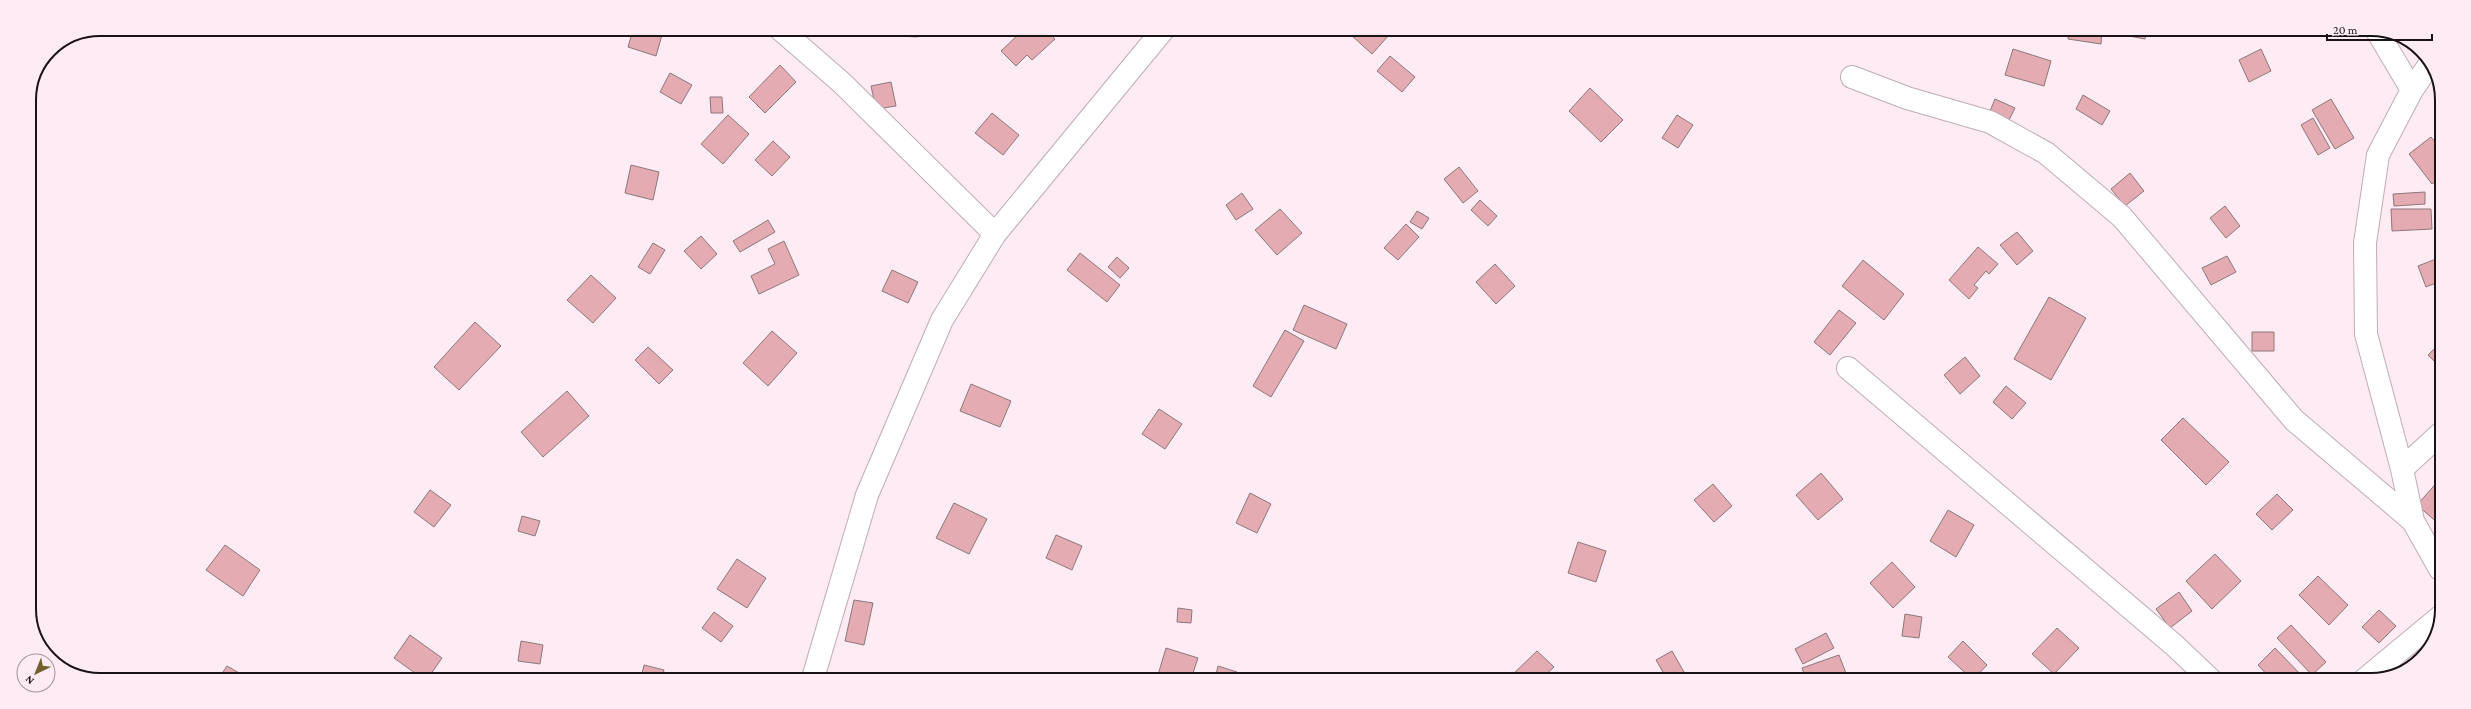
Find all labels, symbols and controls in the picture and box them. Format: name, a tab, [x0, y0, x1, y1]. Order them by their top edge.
scale bar	[2327, 16, 2432, 42]
text: 20 m	[2333, 23, 2358, 37]
north arrow	[16, 653, 56, 693]
text: N	[22, 673, 36, 687]

